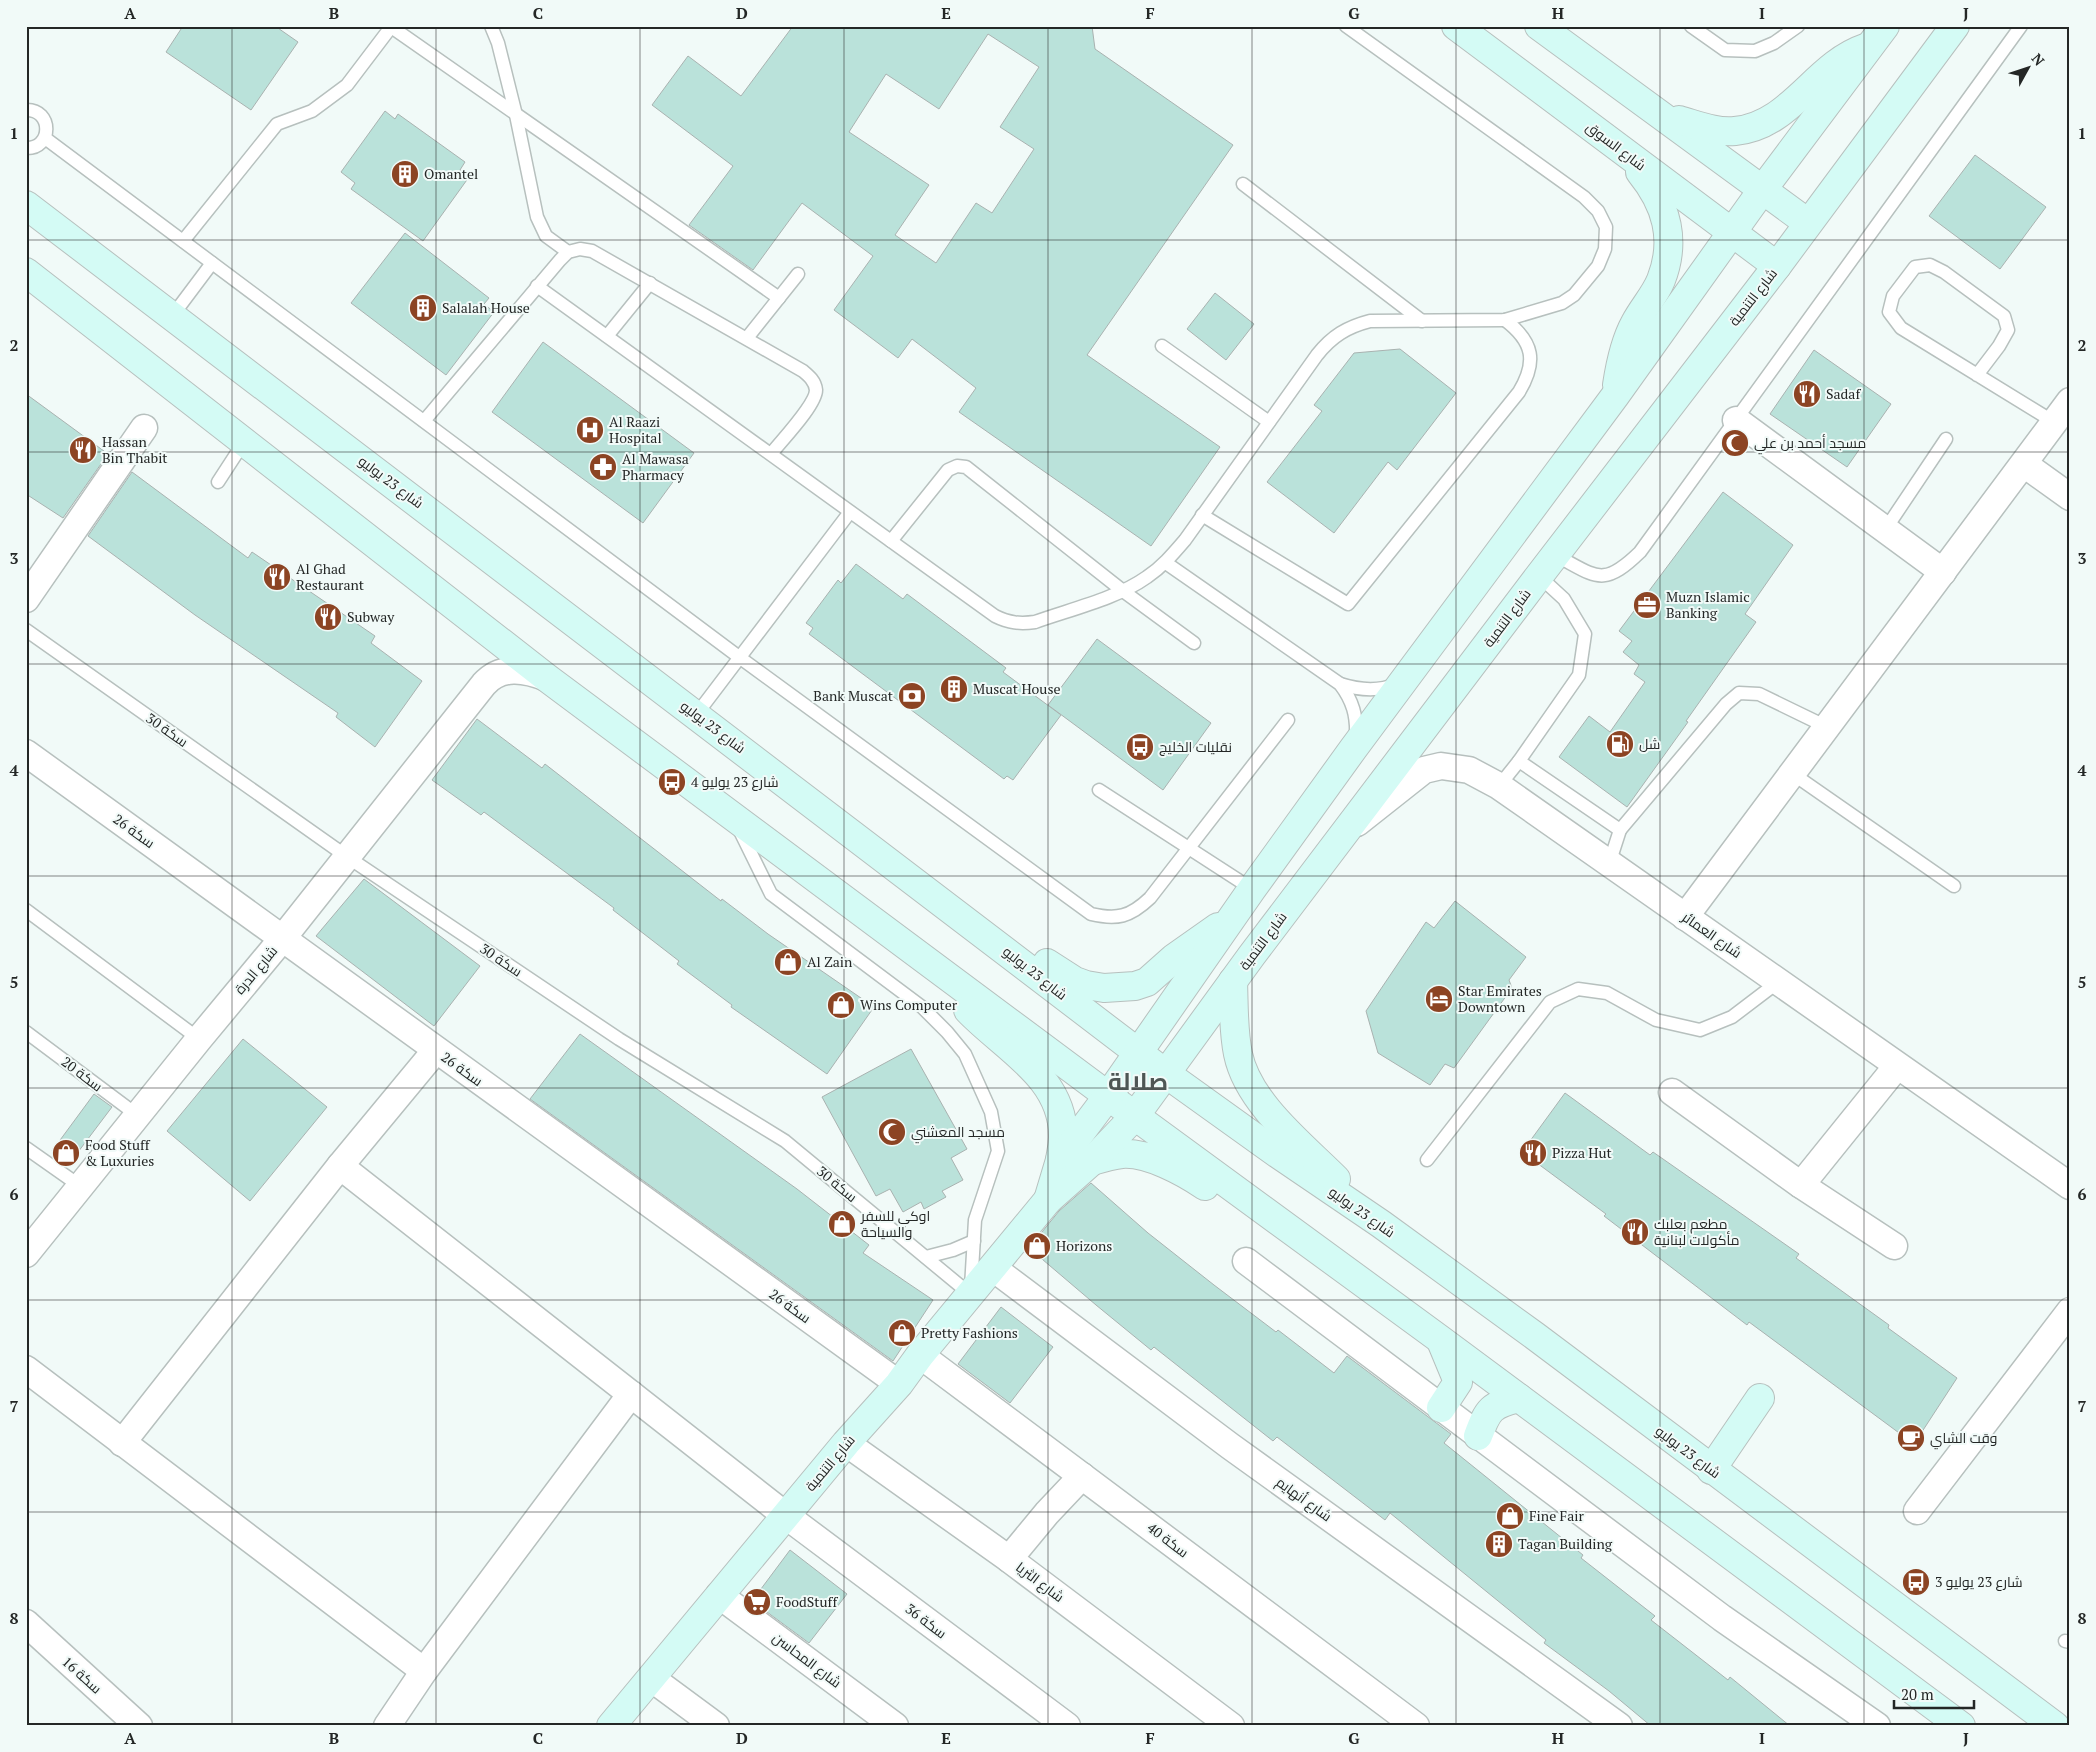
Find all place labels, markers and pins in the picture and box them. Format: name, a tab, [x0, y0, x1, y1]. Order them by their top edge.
building icon: Omantel	[390, 159, 420, 189]
place label: Omantel	[424, 164, 478, 183]
building icon: Salalah House	[408, 293, 438, 323]
place label: Salalah House	[442, 298, 530, 317]
restaurant icon: Sadaf	[1792, 379, 1822, 409]
place label: Sadaf	[1826, 384, 1861, 403]
place label: Al Raazi Hospital	[609, 412, 662, 447]
hospital icon: Al Raazi Hospital	[575, 415, 605, 445]
mosque icon: مسجد أحمد بن علي	[1720, 428, 1750, 458]
place label: Hassan Bin Thabit	[102, 432, 168, 467]
place label: مسجد أحمد بن علي	[1754, 433, 1866, 455]
restaurant icon: Hassan Bin Thabit	[68, 435, 98, 465]
place label: Al Mawasa Pharmacy	[622, 449, 689, 484]
pharmacy icon: Al Mawasa Pharmacy	[588, 452, 618, 482]
place label: Al Ghad Restaurant	[296, 559, 365, 594]
restaurant icon: Al Ghad Restaurant	[262, 562, 292, 592]
place label: Muzn Islamic Banking	[1666, 587, 1750, 622]
office icon: Muzn Islamic Banking	[1632, 590, 1662, 620]
restaurant icon: Subway	[313, 602, 343, 632]
place label: Subway	[347, 607, 395, 626]
building icon: Muscat House	[939, 674, 969, 704]
place label: Muscat House	[973, 679, 1061, 698]
bank icon: Bank Muscat	[897, 681, 927, 711]
place label: Bank Muscat	[813, 686, 894, 705]
fuel station icon: شل	[1605, 729, 1635, 759]
bus stop icon: نقليات الخليج	[1125, 732, 1155, 762]
place label: شل	[1639, 734, 1660, 753]
place label: نقليات الخليج	[1159, 737, 1232, 756]
bus stop icon: شارع 23 يوليو 4	[657, 767, 687, 797]
place label: شارع 23 يوليو 4	[691, 772, 779, 791]
shop icon: Al Zain	[773, 947, 803, 977]
place label: Al Zain	[807, 952, 853, 971]
place label: Star Emirates Downtown	[1458, 981, 1542, 1016]
hotel icon: Star Emirates Downtown	[1424, 984, 1454, 1014]
shop icon: Wins Computer	[826, 990, 856, 1020]
place label: Wins Computer	[860, 995, 958, 1014]
mosque icon: مسجد المعشني	[877, 1117, 907, 1147]
place label: مسجد المعشني	[911, 1122, 1005, 1144]
place label: Food Stuff & Luxuries	[85, 1135, 154, 1170]
shop icon: Food Stuff & Luxuries	[51, 1138, 81, 1168]
restaurant icon: Pizza Hut	[1518, 1138, 1548, 1168]
place label: Pizza Hut	[1552, 1143, 1613, 1162]
place label: اوكي للسفر والسياحة	[860, 1206, 930, 1241]
shop icon: اوكي للسفر والسياحة	[827, 1209, 857, 1239]
place label: مطعم بعلبك مأكولات لبنانية	[1654, 1214, 1740, 1249]
restaurant icon: مطعم بعلبك مأكولات لبنانية	[1620, 1217, 1650, 1247]
shop icon: Horizons	[1022, 1231, 1052, 1261]
place label: Horizons	[1056, 1236, 1112, 1255]
shop icon: Pretty Fashions	[887, 1318, 917, 1348]
place label: Pretty Fashions	[921, 1323, 1018, 1342]
cafe icon: وقت الشاي	[1896, 1423, 1926, 1453]
place label: وقت الشاي	[1930, 1428, 1997, 1450]
shop icon: Fine Fair	[1495, 1501, 1525, 1531]
place label: Fine Fair	[1529, 1506, 1584, 1525]
building icon: Tagan Building	[1484, 1529, 1514, 1559]
place label: Tagan Building	[1518, 1534, 1613, 1553]
bus stop icon: شارع 23 يوليو 3	[1901, 1567, 1931, 1597]
place label: شارع 23 يوليو 3	[1935, 1572, 2023, 1591]
supermarket icon: FoodStuff	[742, 1587, 772, 1617]
place label: FoodStuff	[776, 1592, 838, 1611]

